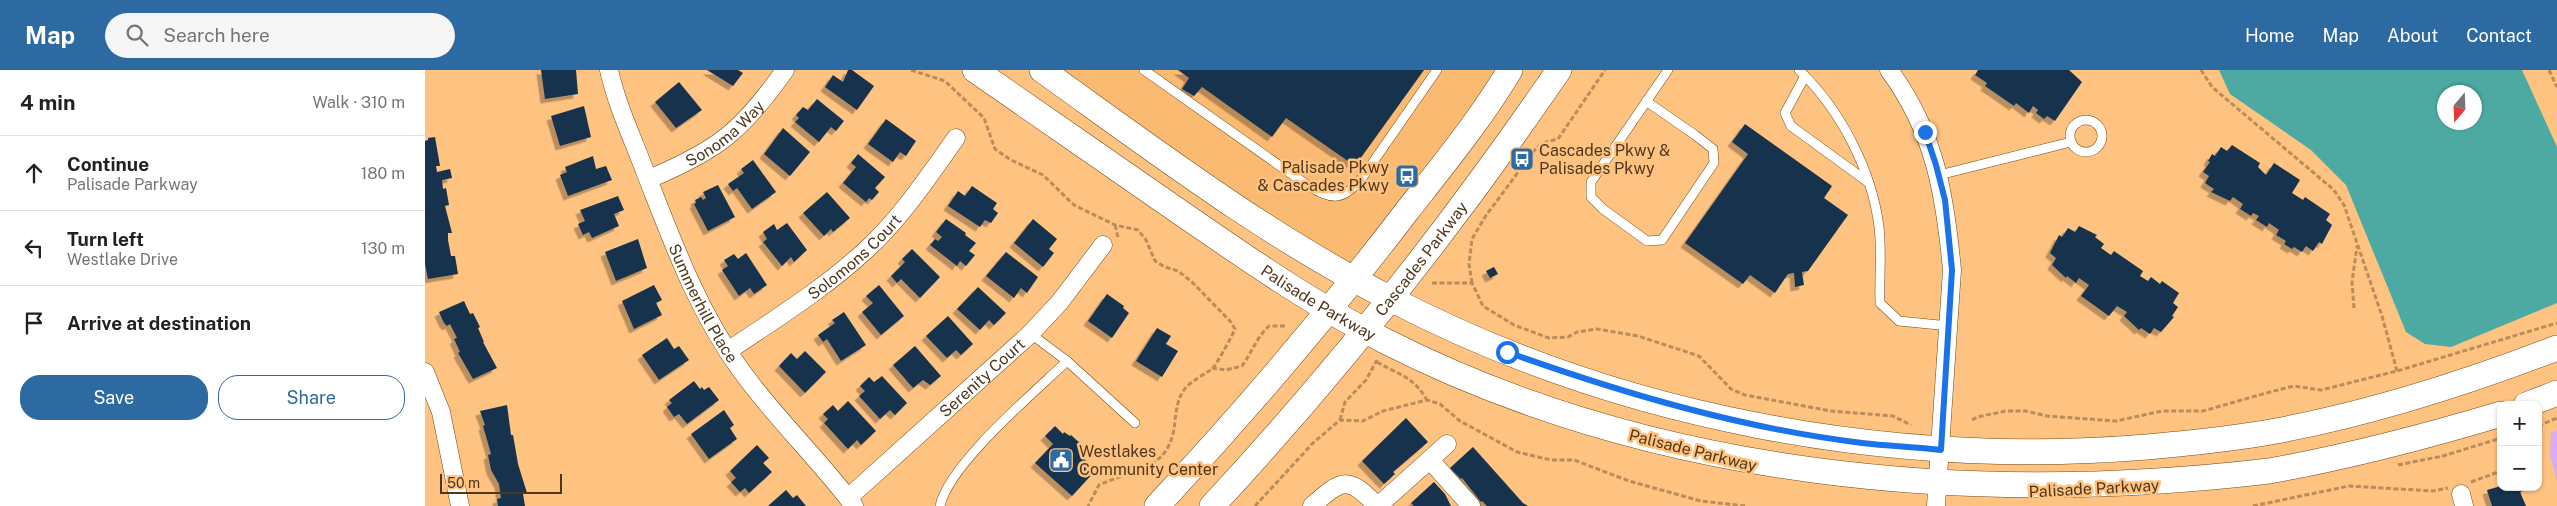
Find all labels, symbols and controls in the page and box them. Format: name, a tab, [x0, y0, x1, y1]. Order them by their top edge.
search box	[105, 13, 455, 58]
text: Map	[25, 21, 75, 49]
icon: search	[123, 21, 151, 49]
text: Search here	[163, 24, 270, 46]
text: Home	[2245, 25, 2295, 46]
text: Map	[2323, 25, 2359, 46]
text: About	[2387, 25, 2438, 46]
text: Contact	[2466, 25, 2532, 46]
north arrow	[2437, 85, 2482, 130]
text: 4 min	[20, 90, 75, 115]
text: Walk · 310 m	[312, 93, 405, 112]
street label: Sonoma Way	[682, 96, 769, 171]
route end	[1914, 121, 1937, 144]
place label: Cascades Pkwy & Palisades Pkwy	[1539, 141, 1670, 178]
bus stop icon: Cascades Pkwy & Palisades Pkwy	[1509, 146, 1535, 172]
text: Continue	[67, 153, 149, 175]
place label: Palisade Pkwy & Cascades Pkwy	[1257, 158, 1389, 195]
icon: ahead	[20, 159, 48, 187]
bus stop icon: Palisade Pkwy & Cascades Pkwy	[1394, 163, 1420, 189]
text: 180 m	[361, 164, 405, 183]
text: Palisade Parkway	[67, 175, 198, 194]
street label: Cascades Parkway	[1371, 198, 1472, 320]
street label: Solomons Court	[804, 211, 905, 304]
text: Turn left	[67, 228, 144, 250]
icon: left	[20, 234, 48, 262]
text: 130 m	[361, 239, 405, 258]
street label: Summerhill Place	[665, 241, 742, 367]
text: Westlake Drive	[67, 250, 178, 269]
street label: Palisade Parkway	[1257, 261, 1379, 345]
icon: arrive	[20, 309, 48, 337]
text: Arrive at destination	[67, 312, 251, 334]
street label: Serenity Court	[935, 335, 1029, 421]
route start	[1496, 341, 1519, 364]
button: Save	[20, 375, 208, 420]
button: Share	[218, 375, 405, 420]
map controls	[2497, 401, 2542, 491]
button: +	[2497, 401, 2542, 446]
street label: Palisade Parkway	[1627, 425, 1759, 476]
place label: Westlakes Community Center	[1079, 442, 1218, 479]
button: −	[2497, 446, 2542, 491]
public building icon: Westlakes Community Center	[1048, 447, 1074, 473]
scale bar	[440, 471, 563, 494]
text: 50 m	[447, 475, 480, 491]
street label: Palisade Parkway	[2028, 476, 2160, 501]

